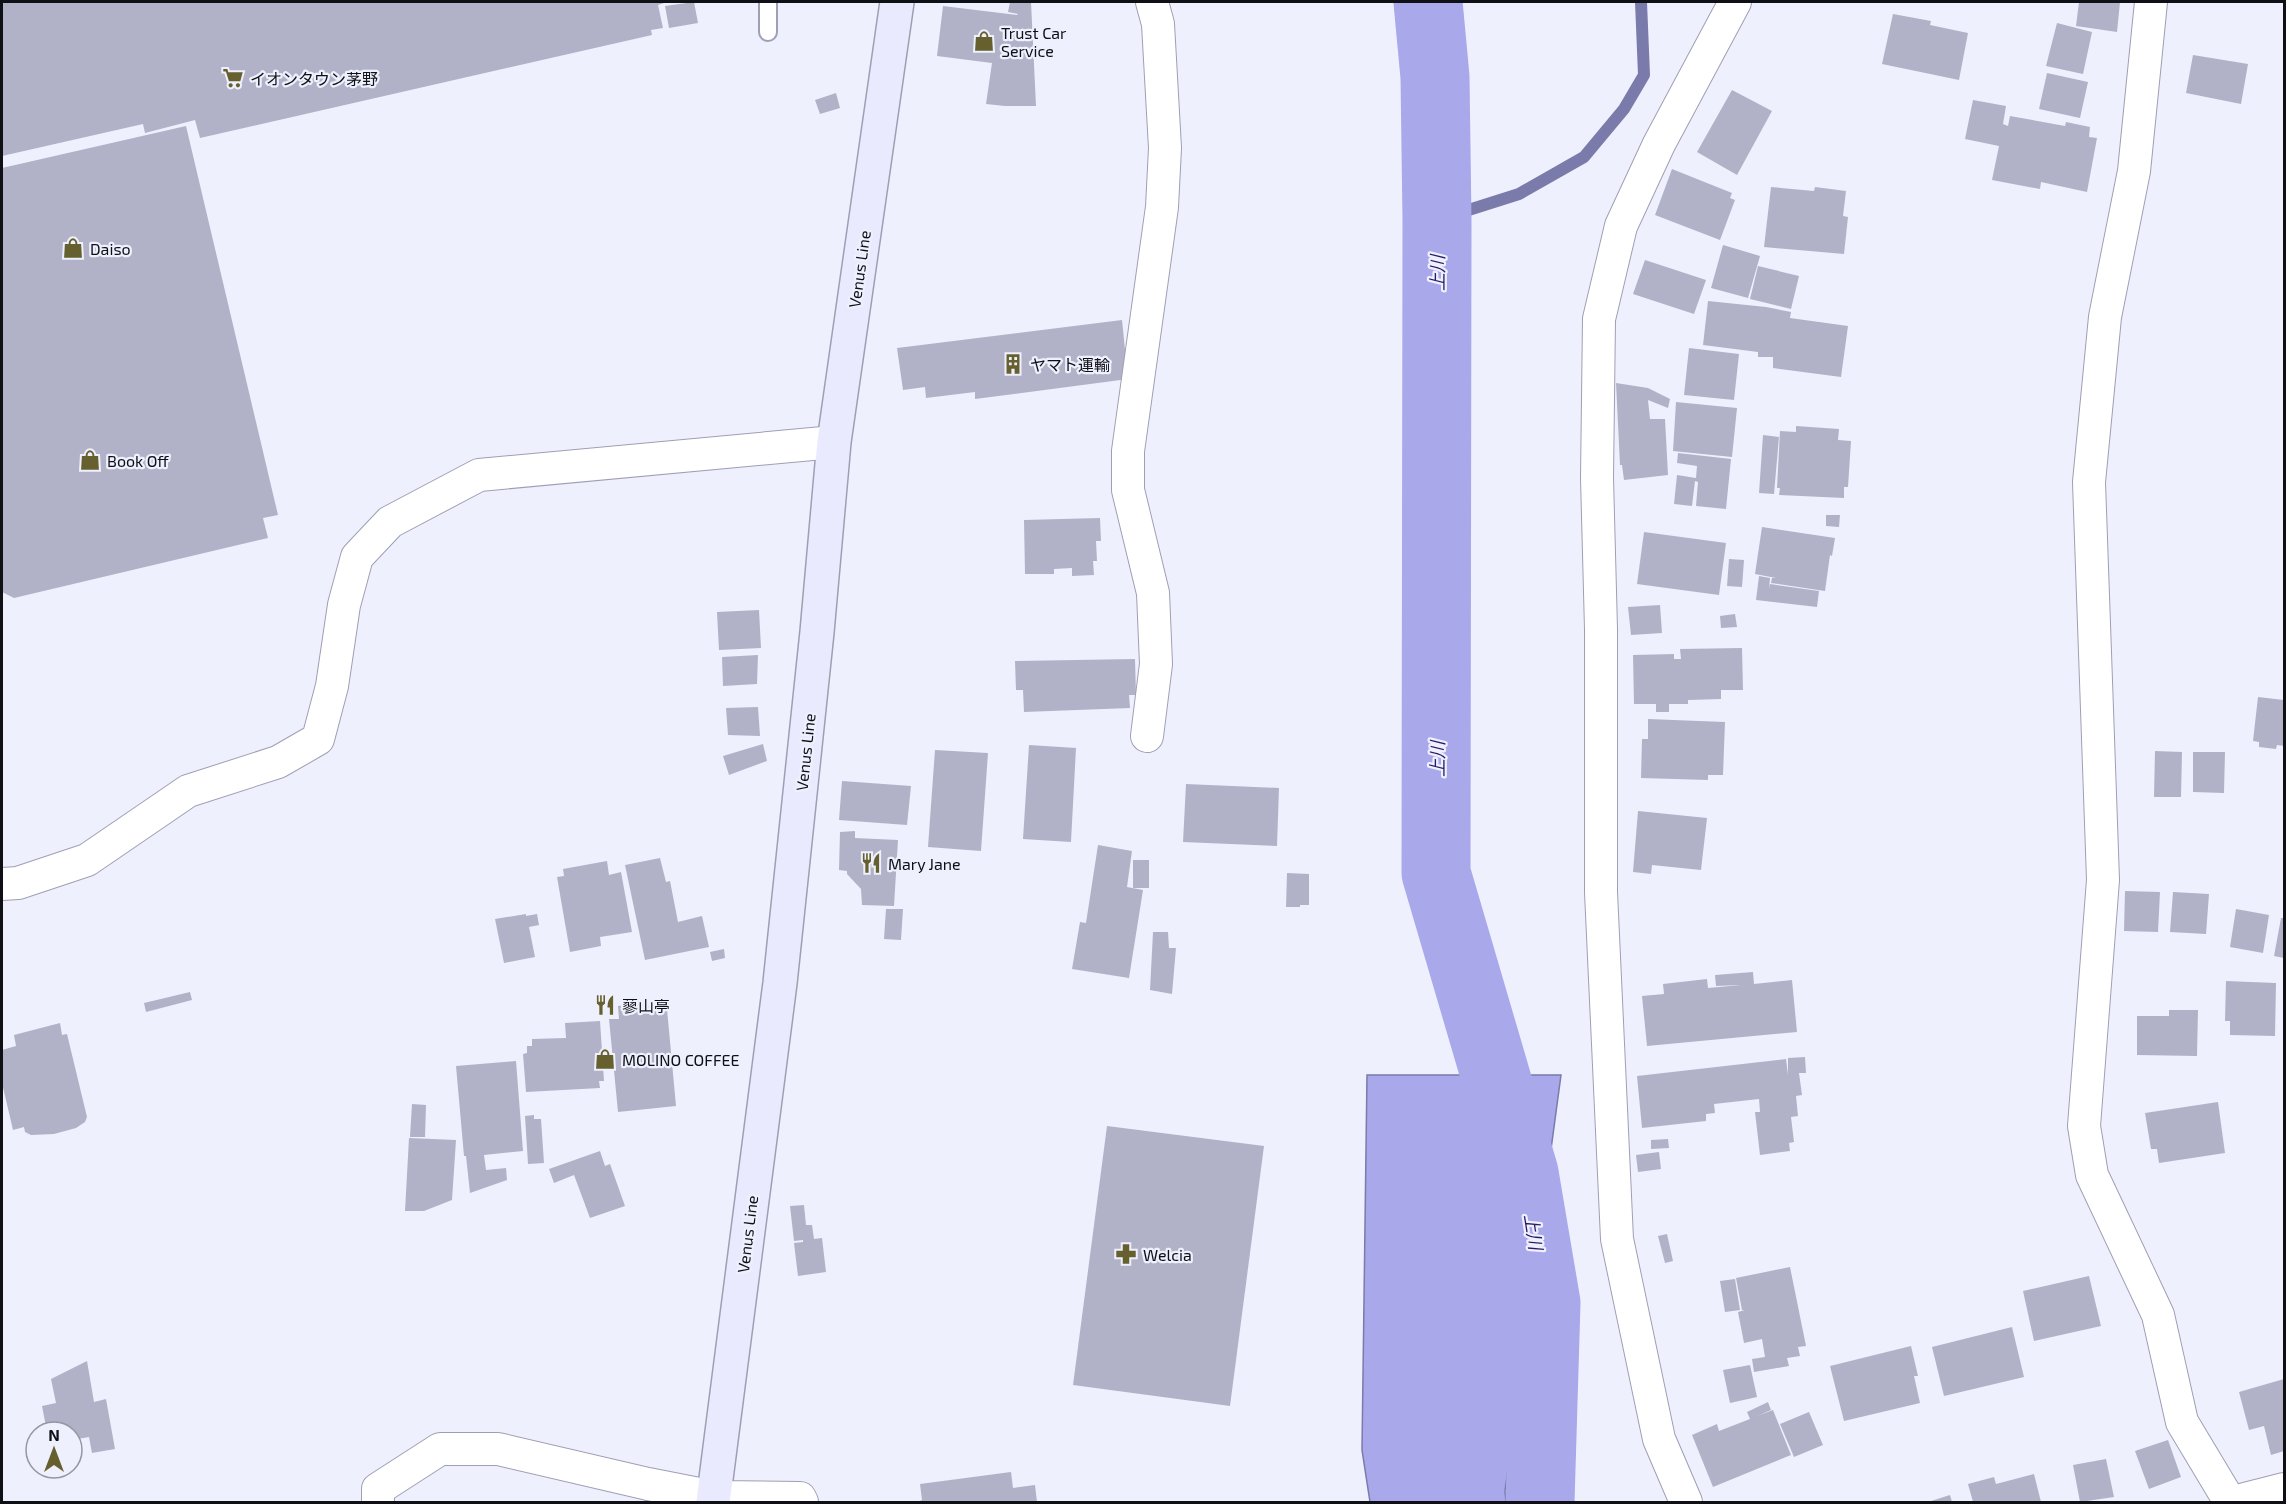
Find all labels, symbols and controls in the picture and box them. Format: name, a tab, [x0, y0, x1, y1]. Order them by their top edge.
place label: Trust Car Service	[1001, 23, 1067, 60]
shop icon: Trust Car Service	[972, 29, 996, 53]
supermarket icon: イオンタウン茅野	[221, 66, 245, 90]
place label: イオンタウン茅野	[250, 69, 378, 88]
street label: Venus Line	[844, 229, 874, 309]
shop icon: Daiso	[61, 236, 85, 260]
place label: Daiso	[90, 239, 131, 258]
water label: 上川	[1426, 253, 1448, 291]
building icon: ヤマト運輸	[1001, 352, 1025, 376]
place label: ヤマト運輸	[1030, 355, 1110, 374]
shop icon: Book Off	[78, 448, 102, 472]
place label: Book Off	[107, 451, 169, 470]
street label: Venus Line	[791, 712, 819, 792]
water label: 上川	[1426, 739, 1448, 777]
restaurant icon: Mary Jane	[859, 851, 883, 875]
place label: Mary Jane	[888, 854, 961, 873]
restaurant icon: 蓼山亭	[593, 993, 617, 1017]
place label: 蓼山亭	[622, 996, 670, 1015]
shop icon: MOLINO COFFEE	[593, 1047, 617, 1071]
place label: MOLINO COFFEE	[622, 1050, 740, 1069]
street label: Venus Line	[733, 1194, 761, 1274]
water label: 上川	[1520, 1213, 1548, 1253]
pharmacy icon: Welcia	[1114, 1242, 1138, 1266]
place label: Welcia	[1143, 1245, 1192, 1264]
north arrow	[24, 1420, 84, 1480]
text: N	[48, 1425, 60, 1444]

